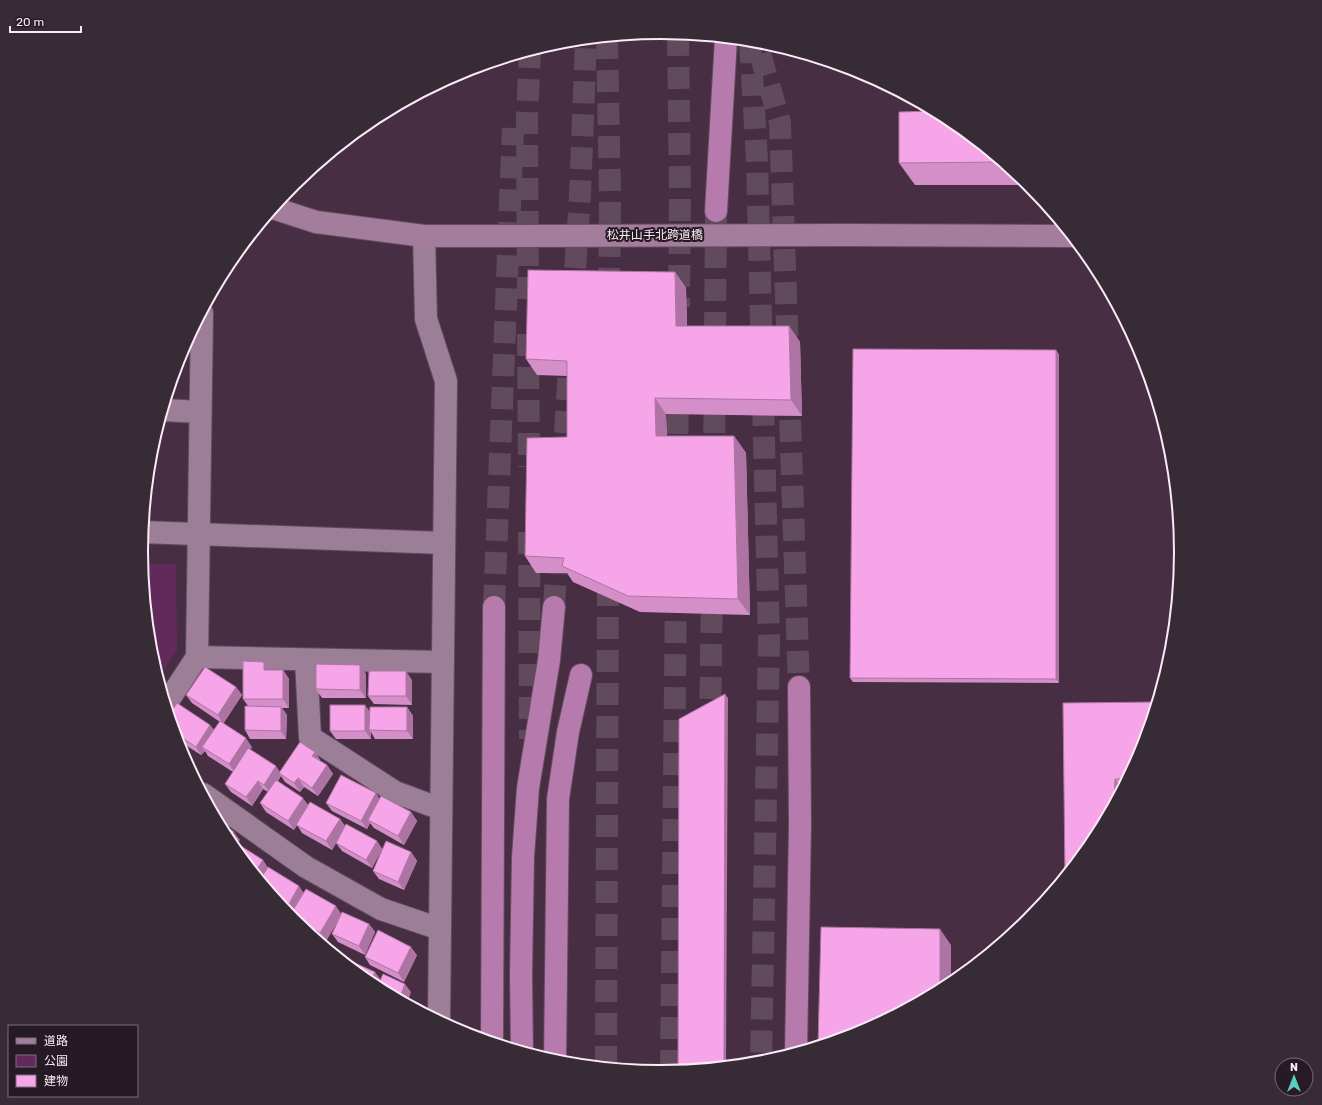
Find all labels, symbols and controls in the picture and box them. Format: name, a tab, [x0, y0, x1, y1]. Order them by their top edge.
scale bar	[10, 8, 81, 34]
text: 20 m	[16, 15, 44, 29]
street label: 松井山手北跨道橋	[607, 228, 703, 242]
legend	[8, 1025, 138, 1097]
text: 道路	[44, 1034, 68, 1048]
text: 公園	[44, 1054, 68, 1068]
north arrow	[1274, 1057, 1314, 1097]
text: N	[1290, 1061, 1298, 1074]
text: 建物	[44, 1074, 68, 1088]

